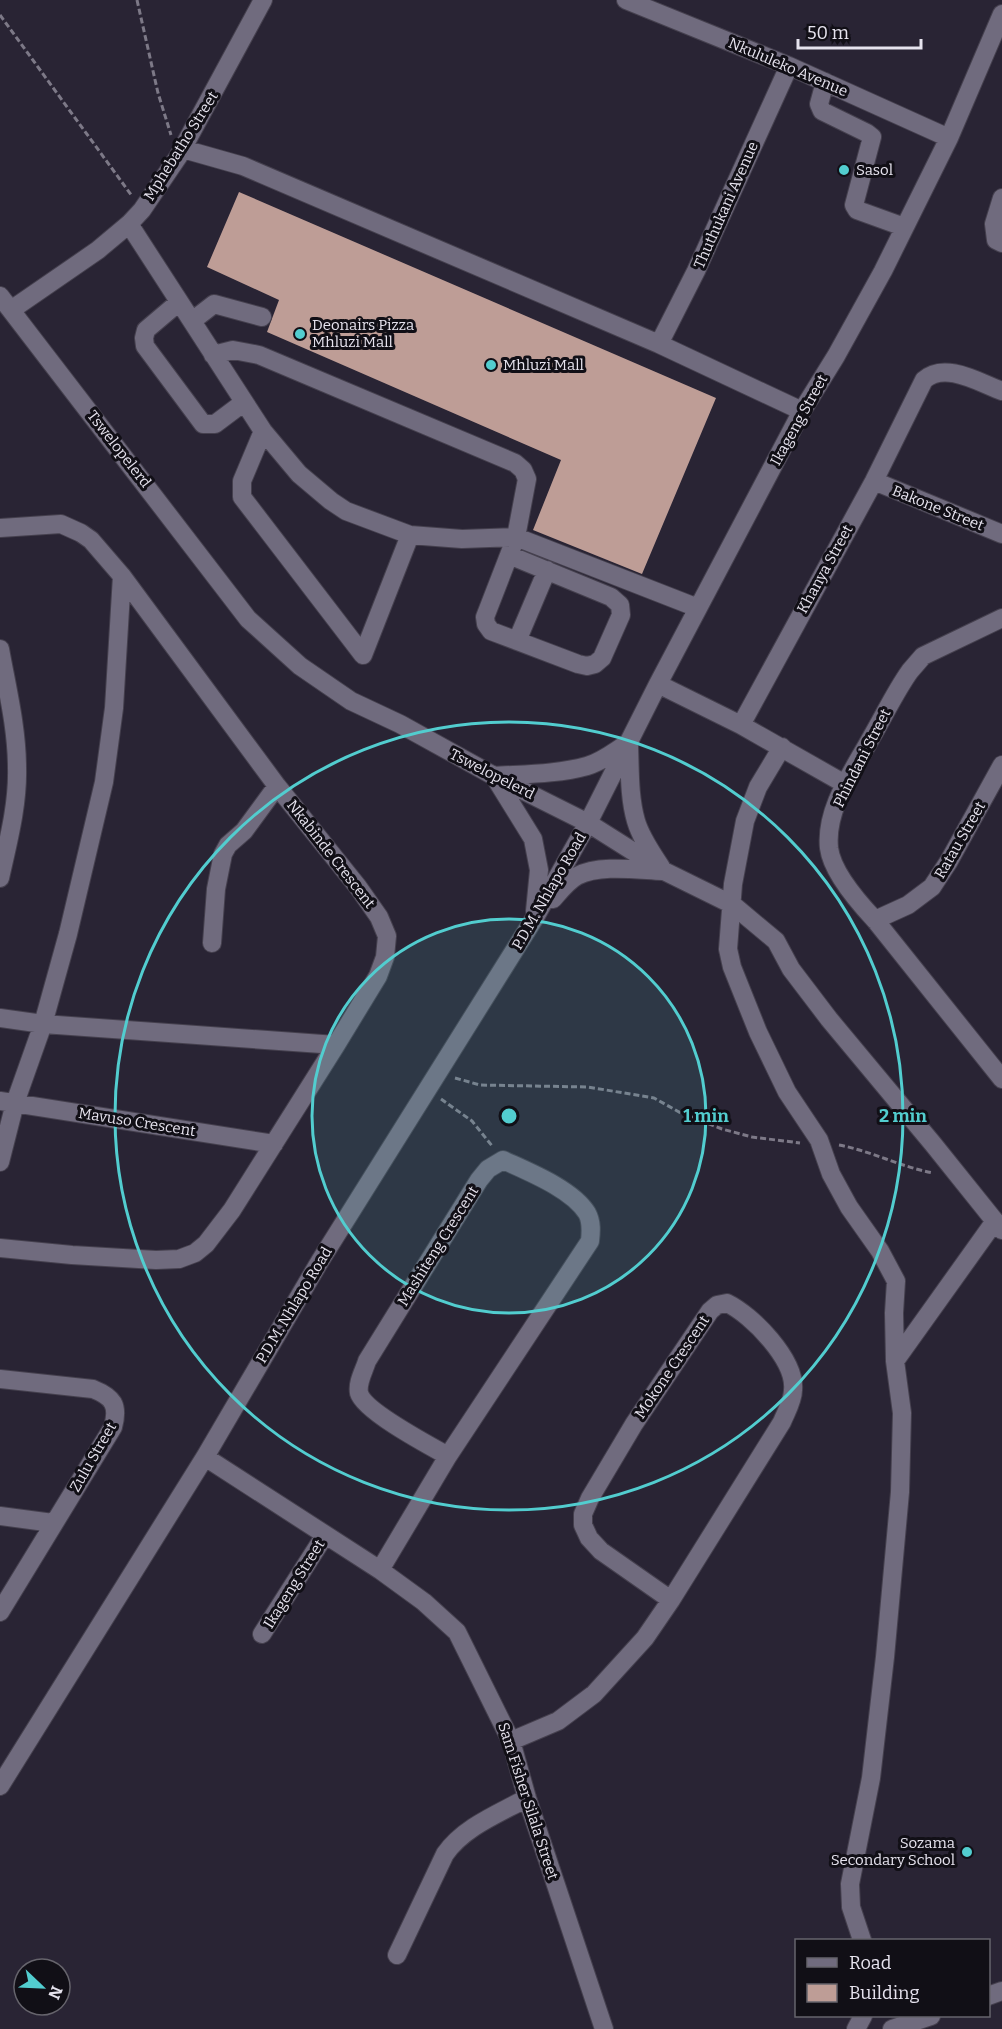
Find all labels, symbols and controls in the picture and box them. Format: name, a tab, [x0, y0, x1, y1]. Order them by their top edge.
scale bar	[798, 12, 921, 50]
text: 50 m	[807, 22, 849, 44]
street label: Nkululeko Avenue	[726, 34, 850, 100]
street label: Mphebatho Street	[140, 88, 222, 204]
street label: Thuthukani Avenue	[690, 139, 762, 271]
place label: Sasol	[856, 161, 893, 179]
marker: Sasol	[837, 163, 851, 177]
place label: Deonairs Pizza Mhluzi Mall	[312, 316, 414, 351]
marker: Deonairs Pizza Mhluzi Mall	[293, 327, 307, 341]
place label: Mhluzi Mall	[503, 356, 584, 374]
marker: Mhluzi Mall	[484, 358, 498, 372]
street label: Ikageng Street	[767, 371, 832, 469]
street label: Tswelopelerd	[83, 407, 155, 491]
street label: Bakone Street	[890, 481, 987, 535]
street label: Khanya Street	[793, 521, 857, 616]
street label: Phindani Street	[829, 705, 895, 810]
street label: Tswelopelerd	[447, 745, 537, 803]
street label: Nkabinde Crescent	[283, 796, 379, 912]
street label: Ratau Street	[931, 798, 990, 882]
street label: P.D.M. Nhlapo Road	[508, 829, 590, 953]
street label: Mavuso Crescent	[77, 1104, 197, 1140]
text: 1 min	[683, 1105, 729, 1127]
text: 2 min	[879, 1105, 927, 1127]
centre of rings	[499, 1106, 519, 1126]
street label: Mashiteng Crescent	[394, 1182, 483, 1309]
street label: P.D.M. Nhlapo Road	[252, 1244, 336, 1366]
street label: Mokone Crescent	[631, 1312, 713, 1422]
street label: Zulu Street	[66, 1419, 120, 1495]
street label: Ikageng Street	[260, 1536, 329, 1632]
street label: Sam Fisher Silala Street	[494, 1720, 562, 1882]
place label: Sozama Secondary School	[831, 1834, 955, 1869]
marker: Sozama Secondary School	[960, 1845, 974, 1859]
legend	[795, 1939, 990, 2017]
text: Road	[849, 1952, 892, 1974]
north arrow	[12, 1957, 72, 2017]
text: Building	[849, 1982, 920, 2004]
text: N	[44, 1983, 67, 2002]

